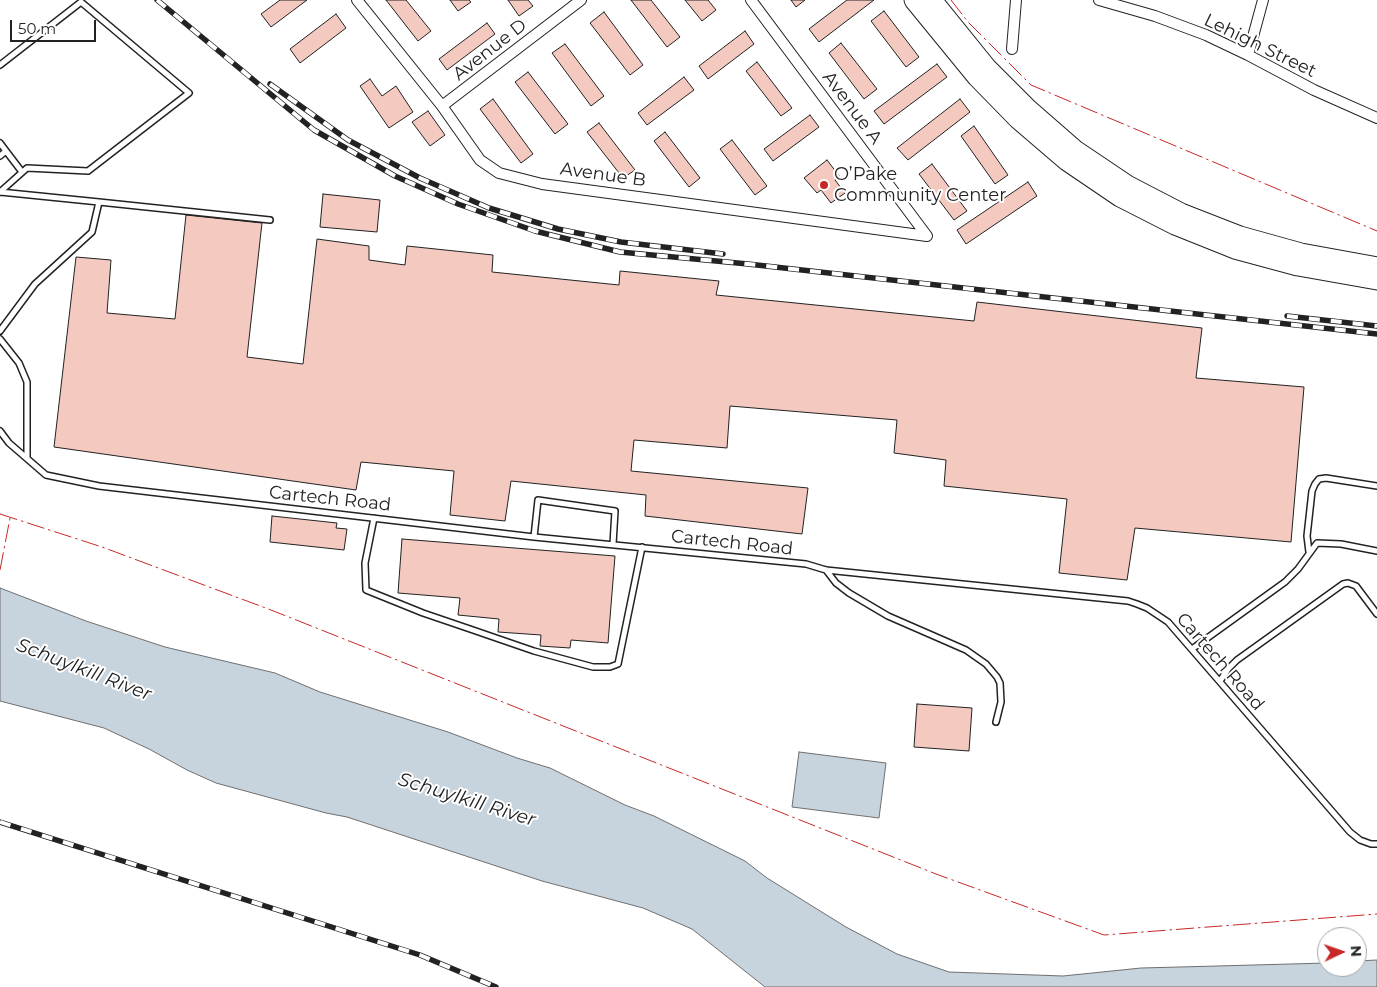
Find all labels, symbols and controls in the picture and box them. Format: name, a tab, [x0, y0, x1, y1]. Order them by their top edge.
scale bar	[12, 10, 99, 42]
street label: Lehigh Street	[1200, 10, 1320, 82]
street label: Avenue D	[449, 15, 531, 85]
text: 50 m	[18, 19, 56, 38]
street label: Avenue A	[818, 67, 886, 149]
street label: Avenue B	[559, 158, 647, 192]
place label: O’Pake Community Center	[834, 164, 1006, 206]
marker: O’Pake Community Center	[818, 179, 830, 191]
street label: Cartech Road	[268, 482, 392, 516]
street label: Cartech Road	[670, 526, 794, 560]
street label: Cartech Road	[1172, 609, 1268, 715]
water label: Schuylkill River	[13, 634, 155, 706]
water label: Schuylkill River	[395, 768, 539, 832]
north arrow	[1317, 927, 1367, 977]
text: N	[1347, 945, 1365, 957]

